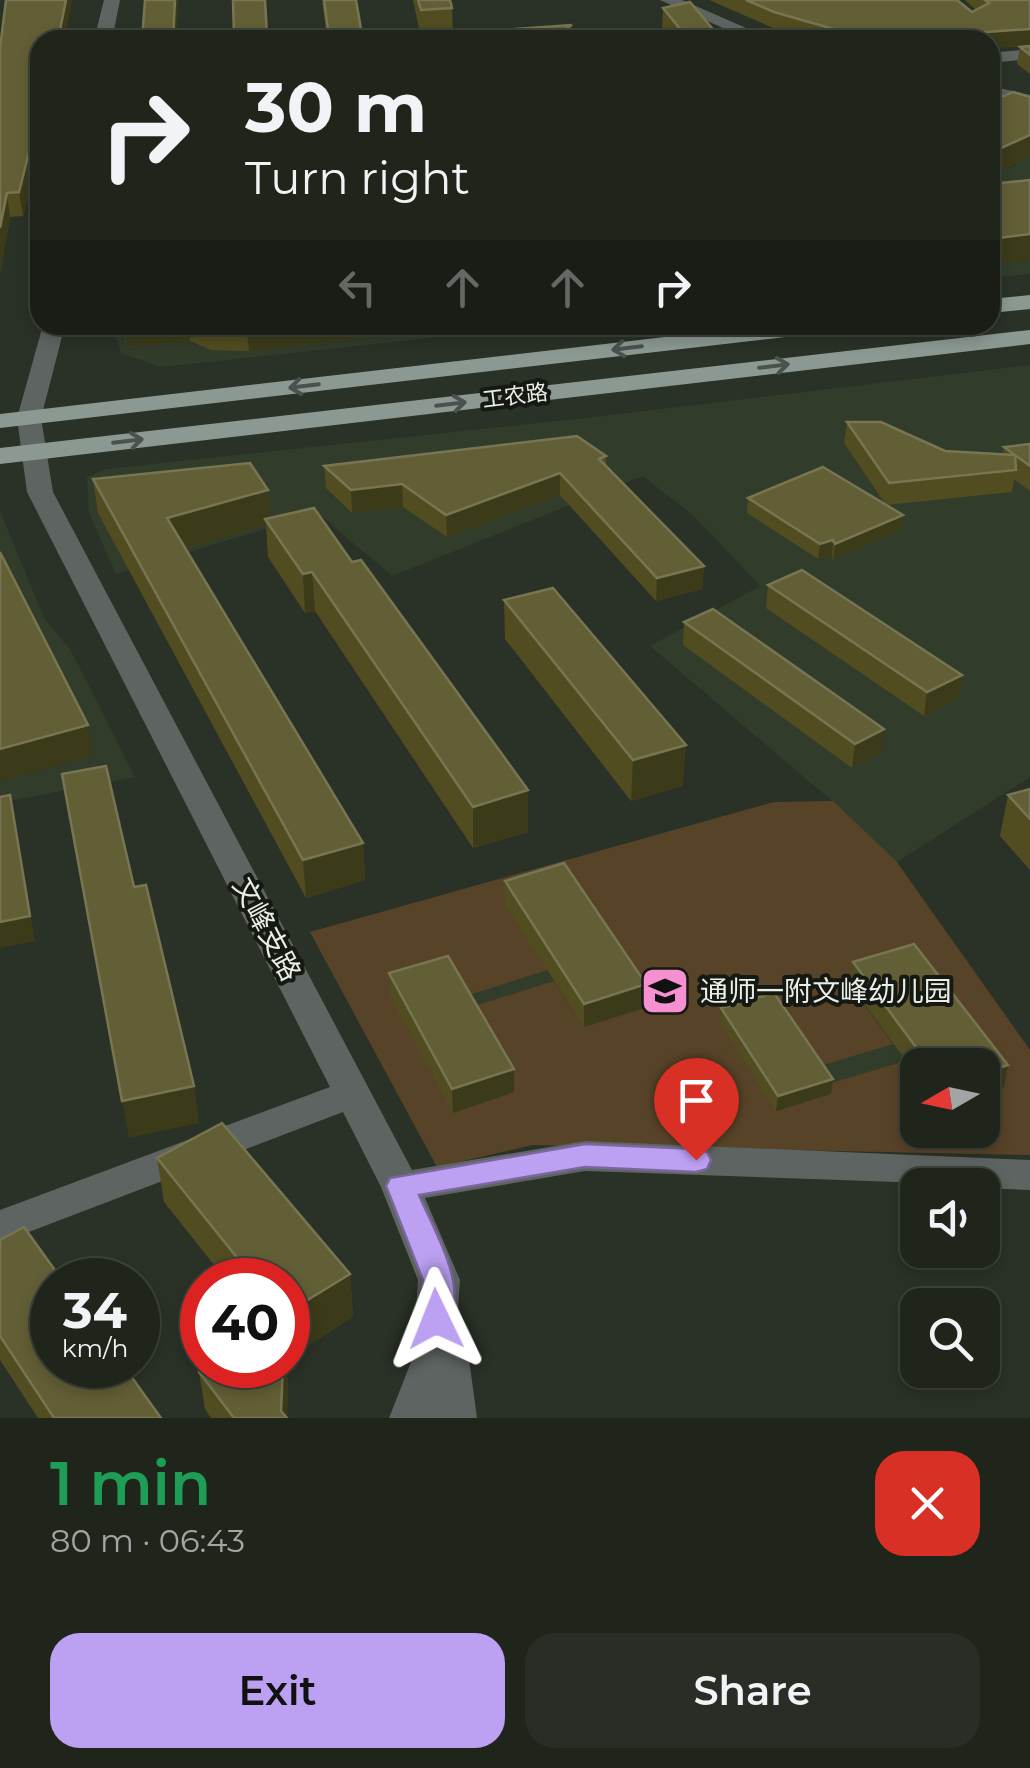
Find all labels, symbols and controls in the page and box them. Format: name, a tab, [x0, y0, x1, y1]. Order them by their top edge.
text: 30 m	[245, 64, 427, 150]
icon: right	[80, 70, 210, 200]
text: Turn right	[245, 150, 470, 205]
icon: left	[330, 260, 385, 315]
icon: ahead	[435, 260, 490, 315]
icon: ahead	[540, 260, 595, 315]
icon: right	[645, 260, 700, 315]
one-way arrow	[611, 339, 644, 358]
one-way arrow	[757, 356, 790, 375]
one-way arrow	[289, 377, 321, 396]
street label: 工农路	[481, 379, 549, 413]
one-way arrow	[435, 394, 467, 413]
one-way arrow	[112, 431, 144, 450]
street label: 文峰支路	[226, 872, 308, 986]
school or university icon: 通师一附文峰幼儿园	[639, 965, 691, 1017]
place label: 通师一附文峰幼儿园	[700, 974, 952, 1008]
north arrow	[900, 1048, 1000, 1148]
map controls	[900, 1048, 1000, 1388]
pin	[654, 1058, 739, 1161]
icon: arrive	[669, 1073, 724, 1128]
button: sound	[900, 1168, 1000, 1268]
speed limit sign: 40	[180, 1258, 310, 1388]
position arrow	[384, 1267, 488, 1371]
text: 34	[63, 1280, 127, 1341]
button: search	[900, 1288, 1000, 1388]
text: km/h	[62, 1333, 128, 1363]
text: 1 min	[50, 1447, 211, 1520]
button: close	[875, 1451, 980, 1556]
text: 80 m · 06:43	[50, 1521, 245, 1560]
button: Exit	[50, 1633, 505, 1748]
button: Share	[525, 1633, 980, 1748]

